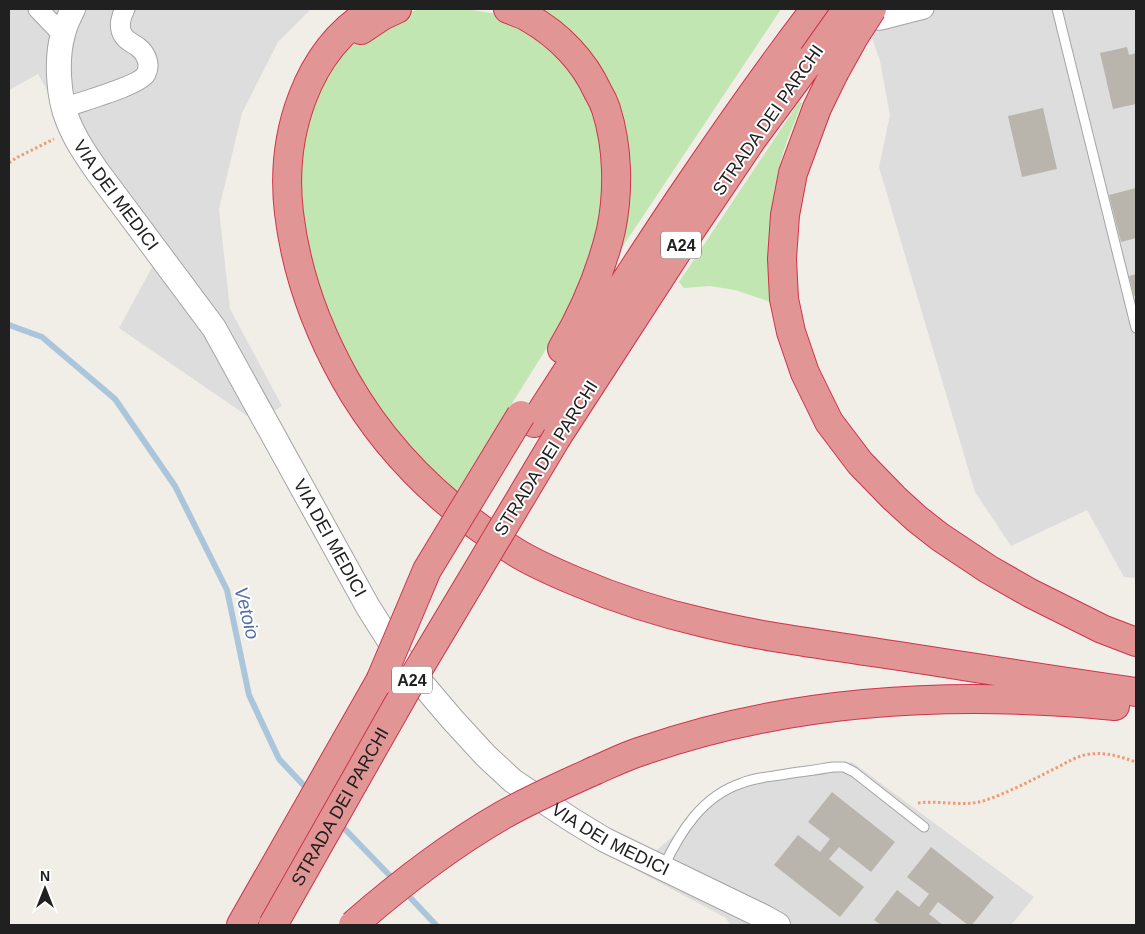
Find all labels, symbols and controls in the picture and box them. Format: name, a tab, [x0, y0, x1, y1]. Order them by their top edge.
street label: STRADA DEI PARCHI	[709, 41, 827, 199]
street label: VIA DEI MEDICI	[69, 137, 163, 254]
road number: A24	[661, 232, 701, 258]
street label: STRADA DEI PARCHI	[490, 377, 602, 539]
street label: VIA DEI MEDICI	[289, 476, 370, 600]
water label: Vetoio	[230, 585, 264, 641]
road number: A24	[392, 666, 432, 694]
street label: STRADA DEI PARCHI	[287, 724, 393, 889]
street label: VIA DEI MEDICI	[548, 799, 672, 880]
north arrow	[20, 864, 70, 914]
text: N	[40, 868, 50, 884]

